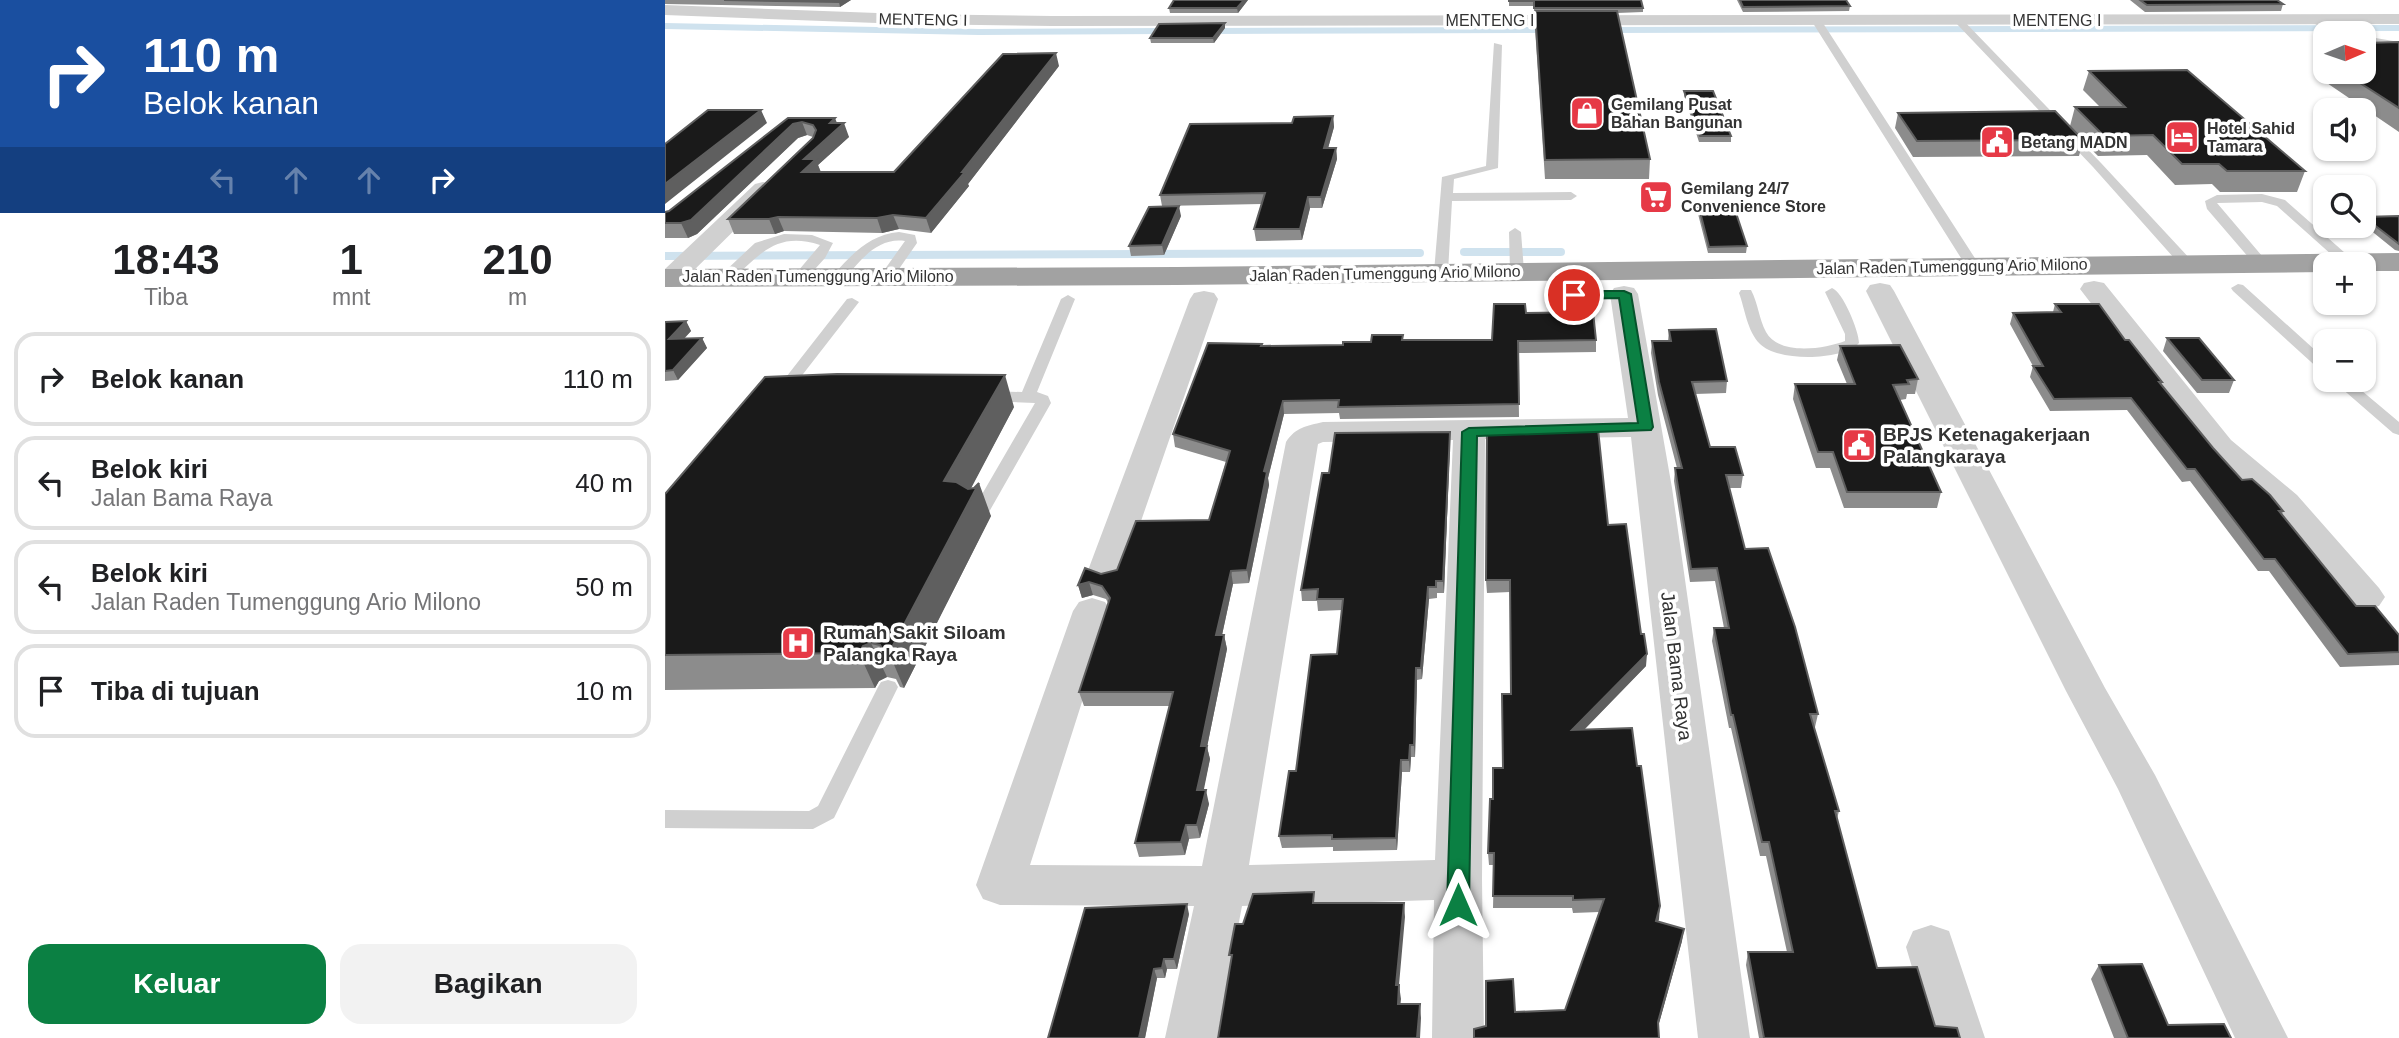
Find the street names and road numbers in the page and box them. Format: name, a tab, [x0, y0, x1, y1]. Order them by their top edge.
street label: MENTENG I	[878, 10, 968, 29]
street label: MENTENG I	[1446, 12, 1534, 29]
street label: MENTENG I	[2013, 12, 2101, 29]
street label: Jalan Raden Tumenggung Ario Milono	[1816, 256, 2088, 277]
street label: Jalan Raden Tumenggung Ario Milono	[1249, 263, 1521, 284]
street label: Jalan Raden Tumenggung Ario Milono	[682, 268, 954, 285]
street label: Jalan Bama Raya	[1657, 590, 1696, 742]

